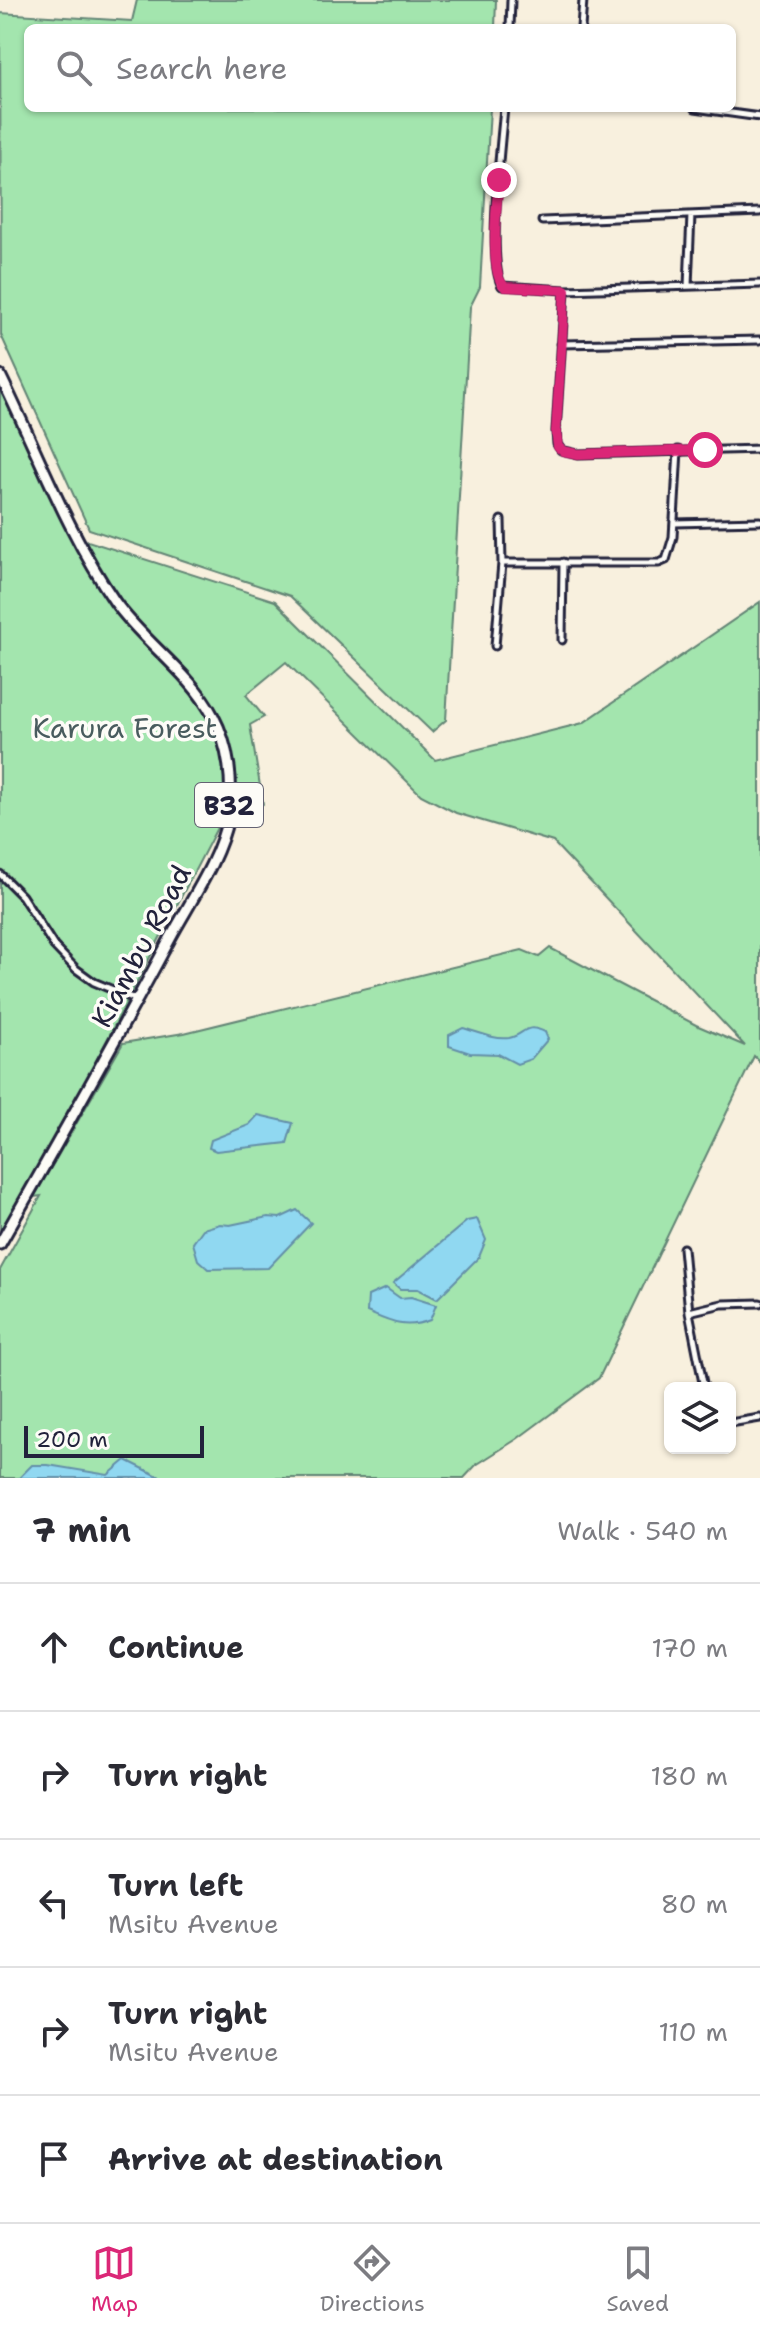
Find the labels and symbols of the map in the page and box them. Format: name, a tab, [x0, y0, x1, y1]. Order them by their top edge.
route end	[481, 162, 517, 198]
route start	[687, 432, 723, 468]
park label: Karura Forest	[32, 709, 218, 747]
road number: B32	[195, 783, 263, 827]
street label: Kiambu Road	[82, 858, 200, 1034]
scale bar	[24, 1422, 204, 1458]

